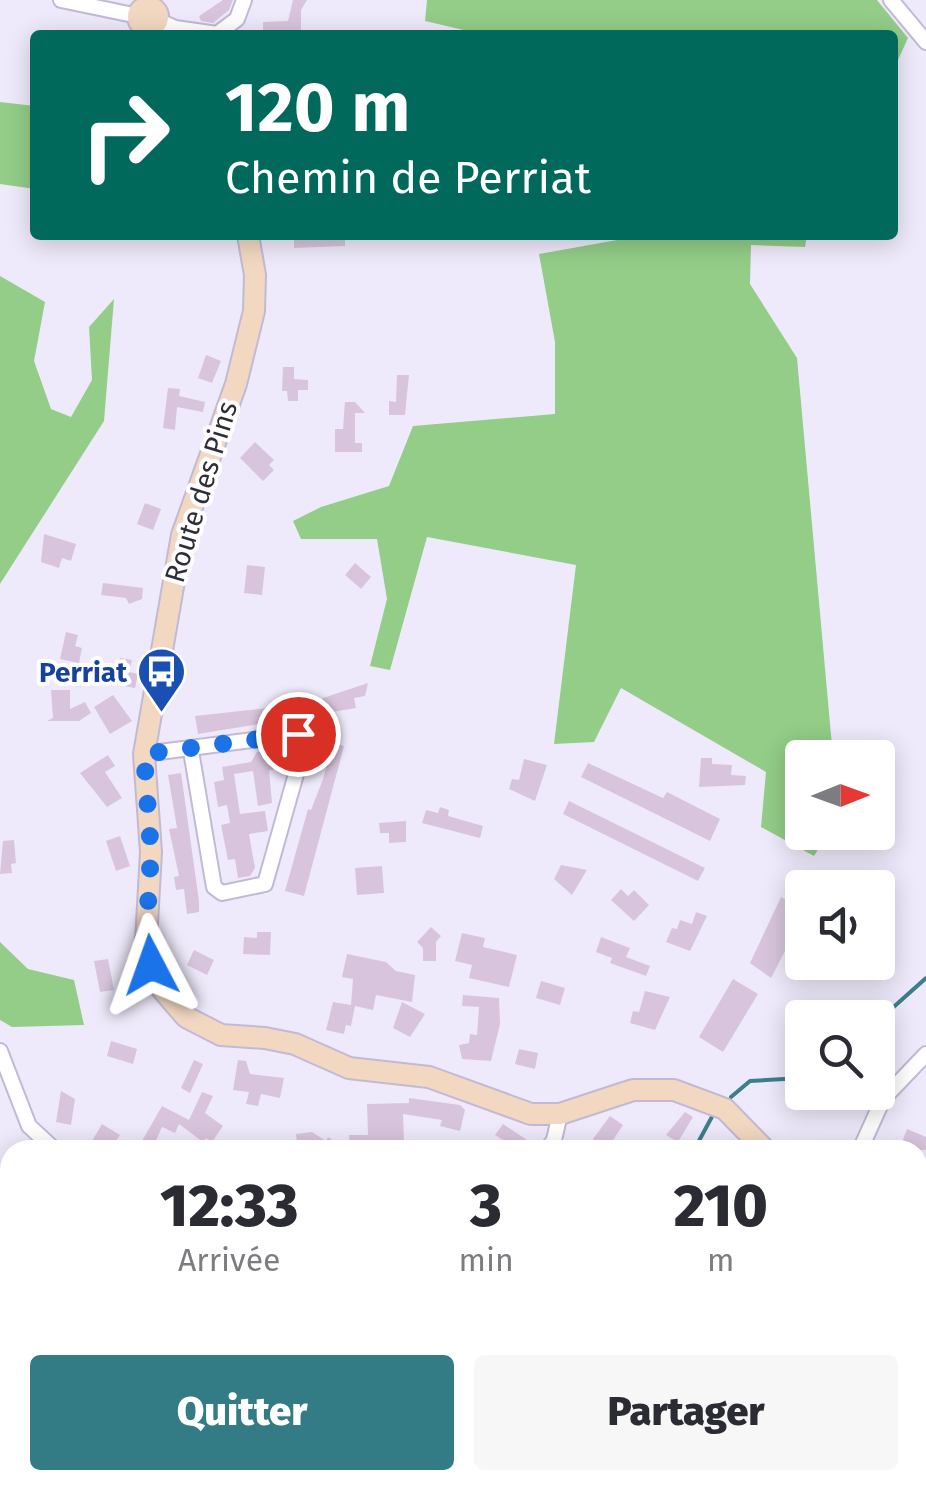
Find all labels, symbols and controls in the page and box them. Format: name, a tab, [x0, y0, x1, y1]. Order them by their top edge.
text: 120 m	[225, 66, 410, 150]
icon: right	[60, 70, 190, 200]
text: Chemin de Perriat	[225, 151, 591, 205]
street label: Route des Pins	[158, 397, 244, 587]
bus stop icon: Perriat	[136, 646, 188, 714]
place label: Perriat	[39, 656, 128, 689]
pin	[256, 692, 341, 777]
icon: arrive	[271, 707, 326, 762]
north arrow	[785, 740, 895, 850]
map controls	[785, 740, 895, 1110]
button: sound	[785, 870, 895, 980]
position arrow	[99, 913, 203, 1017]
button: search	[785, 1000, 895, 1110]
text: 12:33	[160, 1170, 298, 1242]
text: 3	[470, 1170, 502, 1242]
text: 210	[674, 1170, 768, 1242]
text: Arrivée	[178, 1241, 281, 1279]
text: min	[459, 1241, 514, 1279]
text: m	[707, 1241, 735, 1279]
button: Quitter	[30, 1355, 454, 1470]
button: Partager	[474, 1355, 898, 1470]

